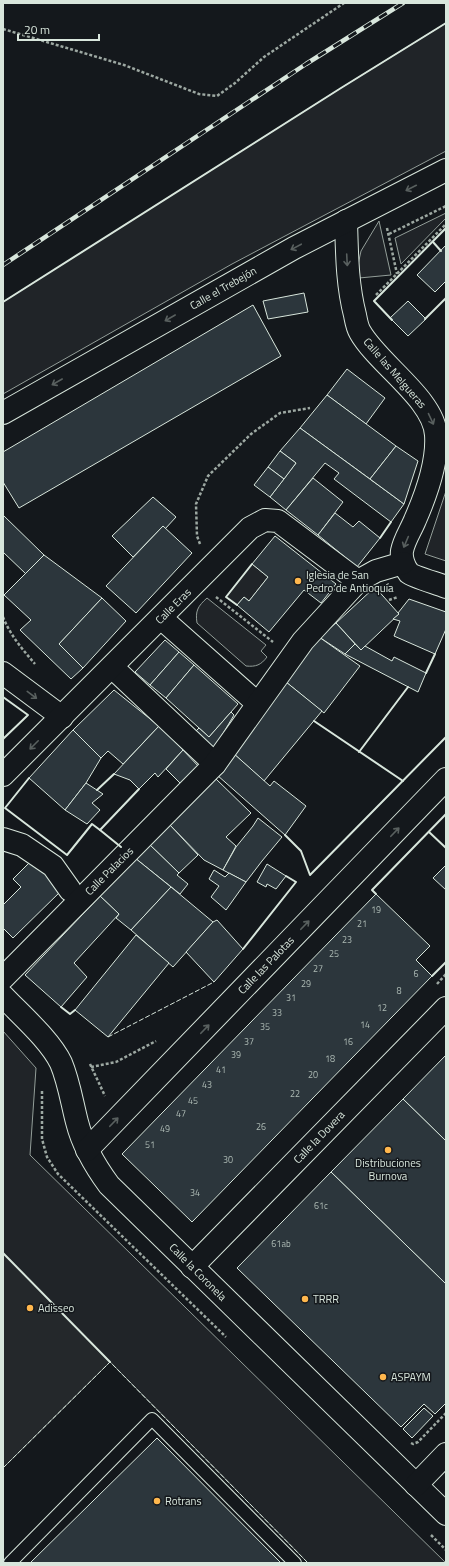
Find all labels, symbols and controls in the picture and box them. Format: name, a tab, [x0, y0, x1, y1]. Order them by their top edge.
scale bar	[18, 16, 99, 42]
text: 20 m	[24, 20, 50, 39]
one-way arrow	[405, 185, 417, 192]
one-way arrow	[290, 244, 302, 252]
one-way arrow	[343, 253, 351, 266]
street label: Calle el Trebejón	[187, 262, 259, 314]
one-way arrow	[164, 315, 176, 322]
street label: Calle las Melgueras	[360, 334, 430, 412]
one-way arrow	[51, 379, 63, 387]
one-way arrow	[428, 412, 435, 424]
one-way arrow	[402, 536, 409, 548]
place label: Iglesia de San Pedro de Antioquía	[306, 567, 394, 596]
marker: Iglesia de San Pedro de Antioquía	[293, 576, 303, 586]
street label: Calle Eras	[151, 584, 195, 628]
one-way arrow	[27, 691, 38, 699]
one-way arrow	[29, 740, 39, 749]
one-way arrow	[390, 827, 400, 837]
street label: Calle Palacios	[81, 843, 137, 899]
house number: 19	[371, 903, 381, 916]
house number: 21	[357, 917, 367, 930]
one-way arrow	[300, 920, 310, 930]
street label: Calle las Palotas	[234, 932, 298, 998]
house number: 23	[342, 933, 352, 946]
house number: 25	[329, 947, 339, 960]
house number: 27	[313, 962, 323, 975]
house number: 6	[413, 967, 419, 980]
house number: 29	[301, 977, 311, 990]
house number: 8	[396, 984, 402, 997]
house number: 31	[286, 991, 296, 1004]
house number: 12	[377, 1001, 387, 1014]
house number: 33	[272, 1006, 282, 1019]
house number: 14	[360, 1018, 370, 1031]
house number: 35	[260, 1020, 270, 1033]
one-way arrow	[200, 1024, 209, 1034]
house number: 37	[244, 1035, 254, 1048]
house number: 16	[343, 1035, 353, 1048]
house number: 39	[231, 1048, 241, 1061]
house number: 18	[325, 1052, 335, 1065]
house number: 41	[216, 1063, 226, 1076]
house number: 20	[308, 1068, 318, 1081]
house number: 43	[202, 1078, 212, 1091]
house number: 22	[290, 1087, 300, 1100]
house number: 45	[188, 1094, 198, 1107]
house number: 47	[176, 1107, 186, 1120]
street label: Calle la Dovera	[290, 1107, 349, 1167]
one-way arrow	[109, 1117, 119, 1127]
house number: 26	[256, 1120, 266, 1133]
house number: 49	[160, 1122, 170, 1135]
house number: 51	[145, 1138, 155, 1151]
marker: Distribuciones Burnova	[383, 1145, 393, 1155]
house number: 30	[223, 1153, 233, 1166]
place label: Distribuciones Burnova	[355, 1155, 421, 1184]
house number: 34	[190, 1186, 200, 1199]
house number: 61c	[314, 1199, 328, 1212]
house number: 61ab	[271, 1237, 291, 1250]
street label: Calle la Coronela	[166, 1240, 231, 1305]
place label: TRRR	[313, 1291, 339, 1307]
marker: TRRR	[300, 1294, 310, 1304]
place label: Adisseo	[38, 1300, 75, 1316]
marker: Adisseo	[25, 1303, 35, 1313]
place label: ASPAYM	[391, 1369, 431, 1385]
marker: ASPAYM	[378, 1372, 388, 1382]
place label: Rotrans	[165, 1493, 202, 1509]
marker: Rotrans	[152, 1496, 162, 1506]

